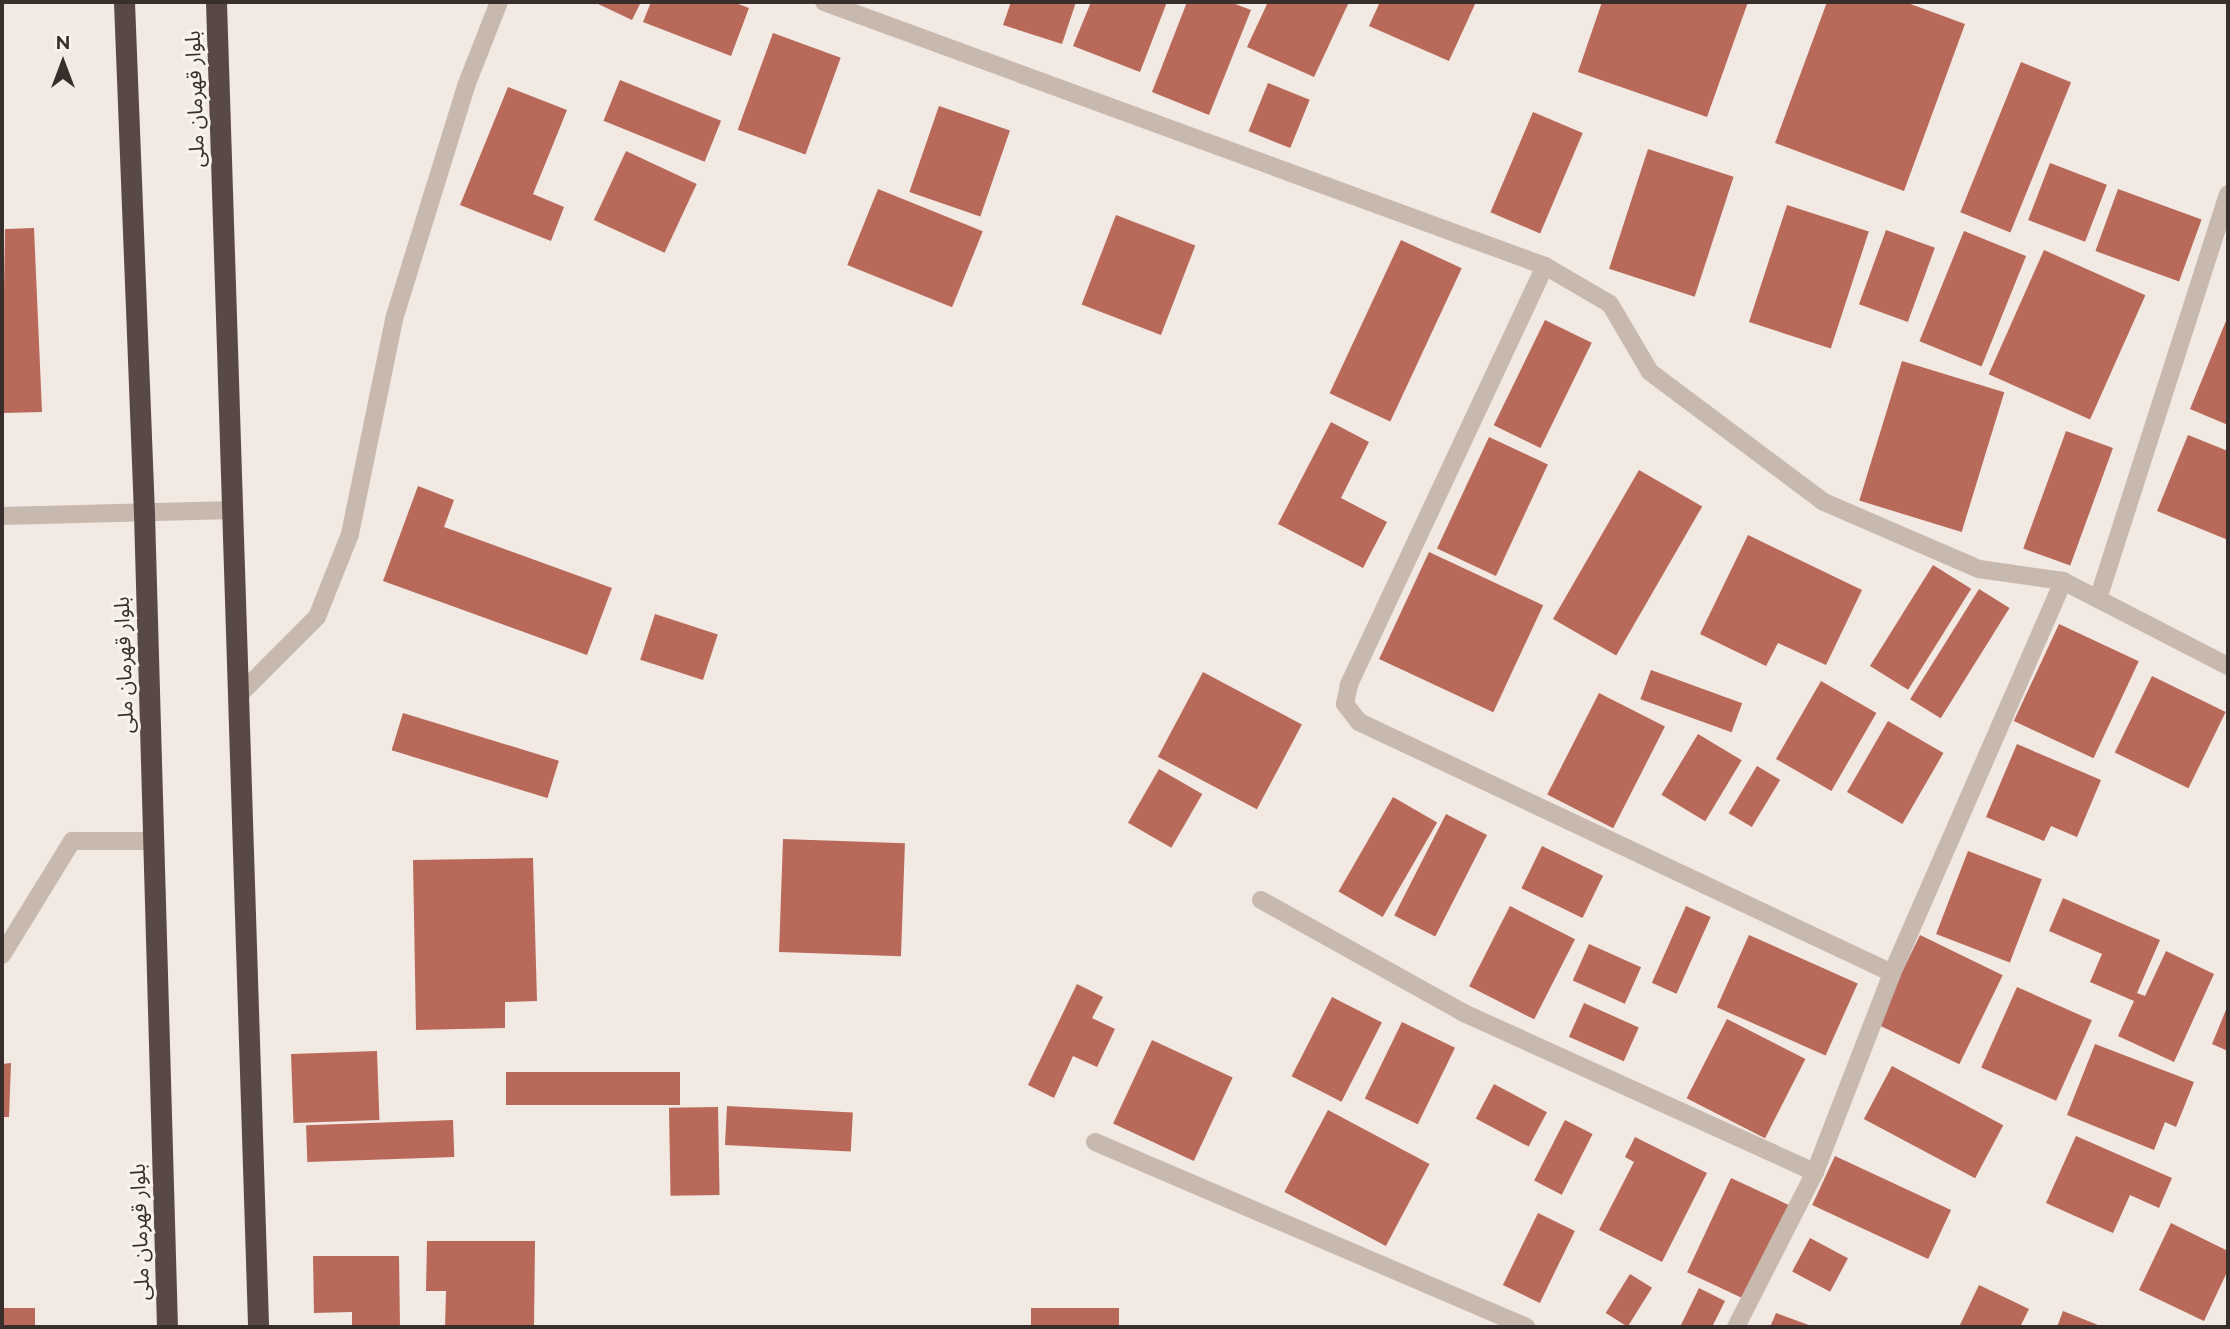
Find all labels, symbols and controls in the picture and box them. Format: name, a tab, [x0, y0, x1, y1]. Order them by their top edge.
north arrow	[28, 28, 98, 98]
street label: بلوار قهرمان ملی	[180, 30, 210, 168]
text: N	[56, 31, 70, 53]
street label: بلوار قهرمان ملی	[109, 596, 139, 734]
street label: بلوار قهرمان ملی	[125, 1163, 155, 1301]

